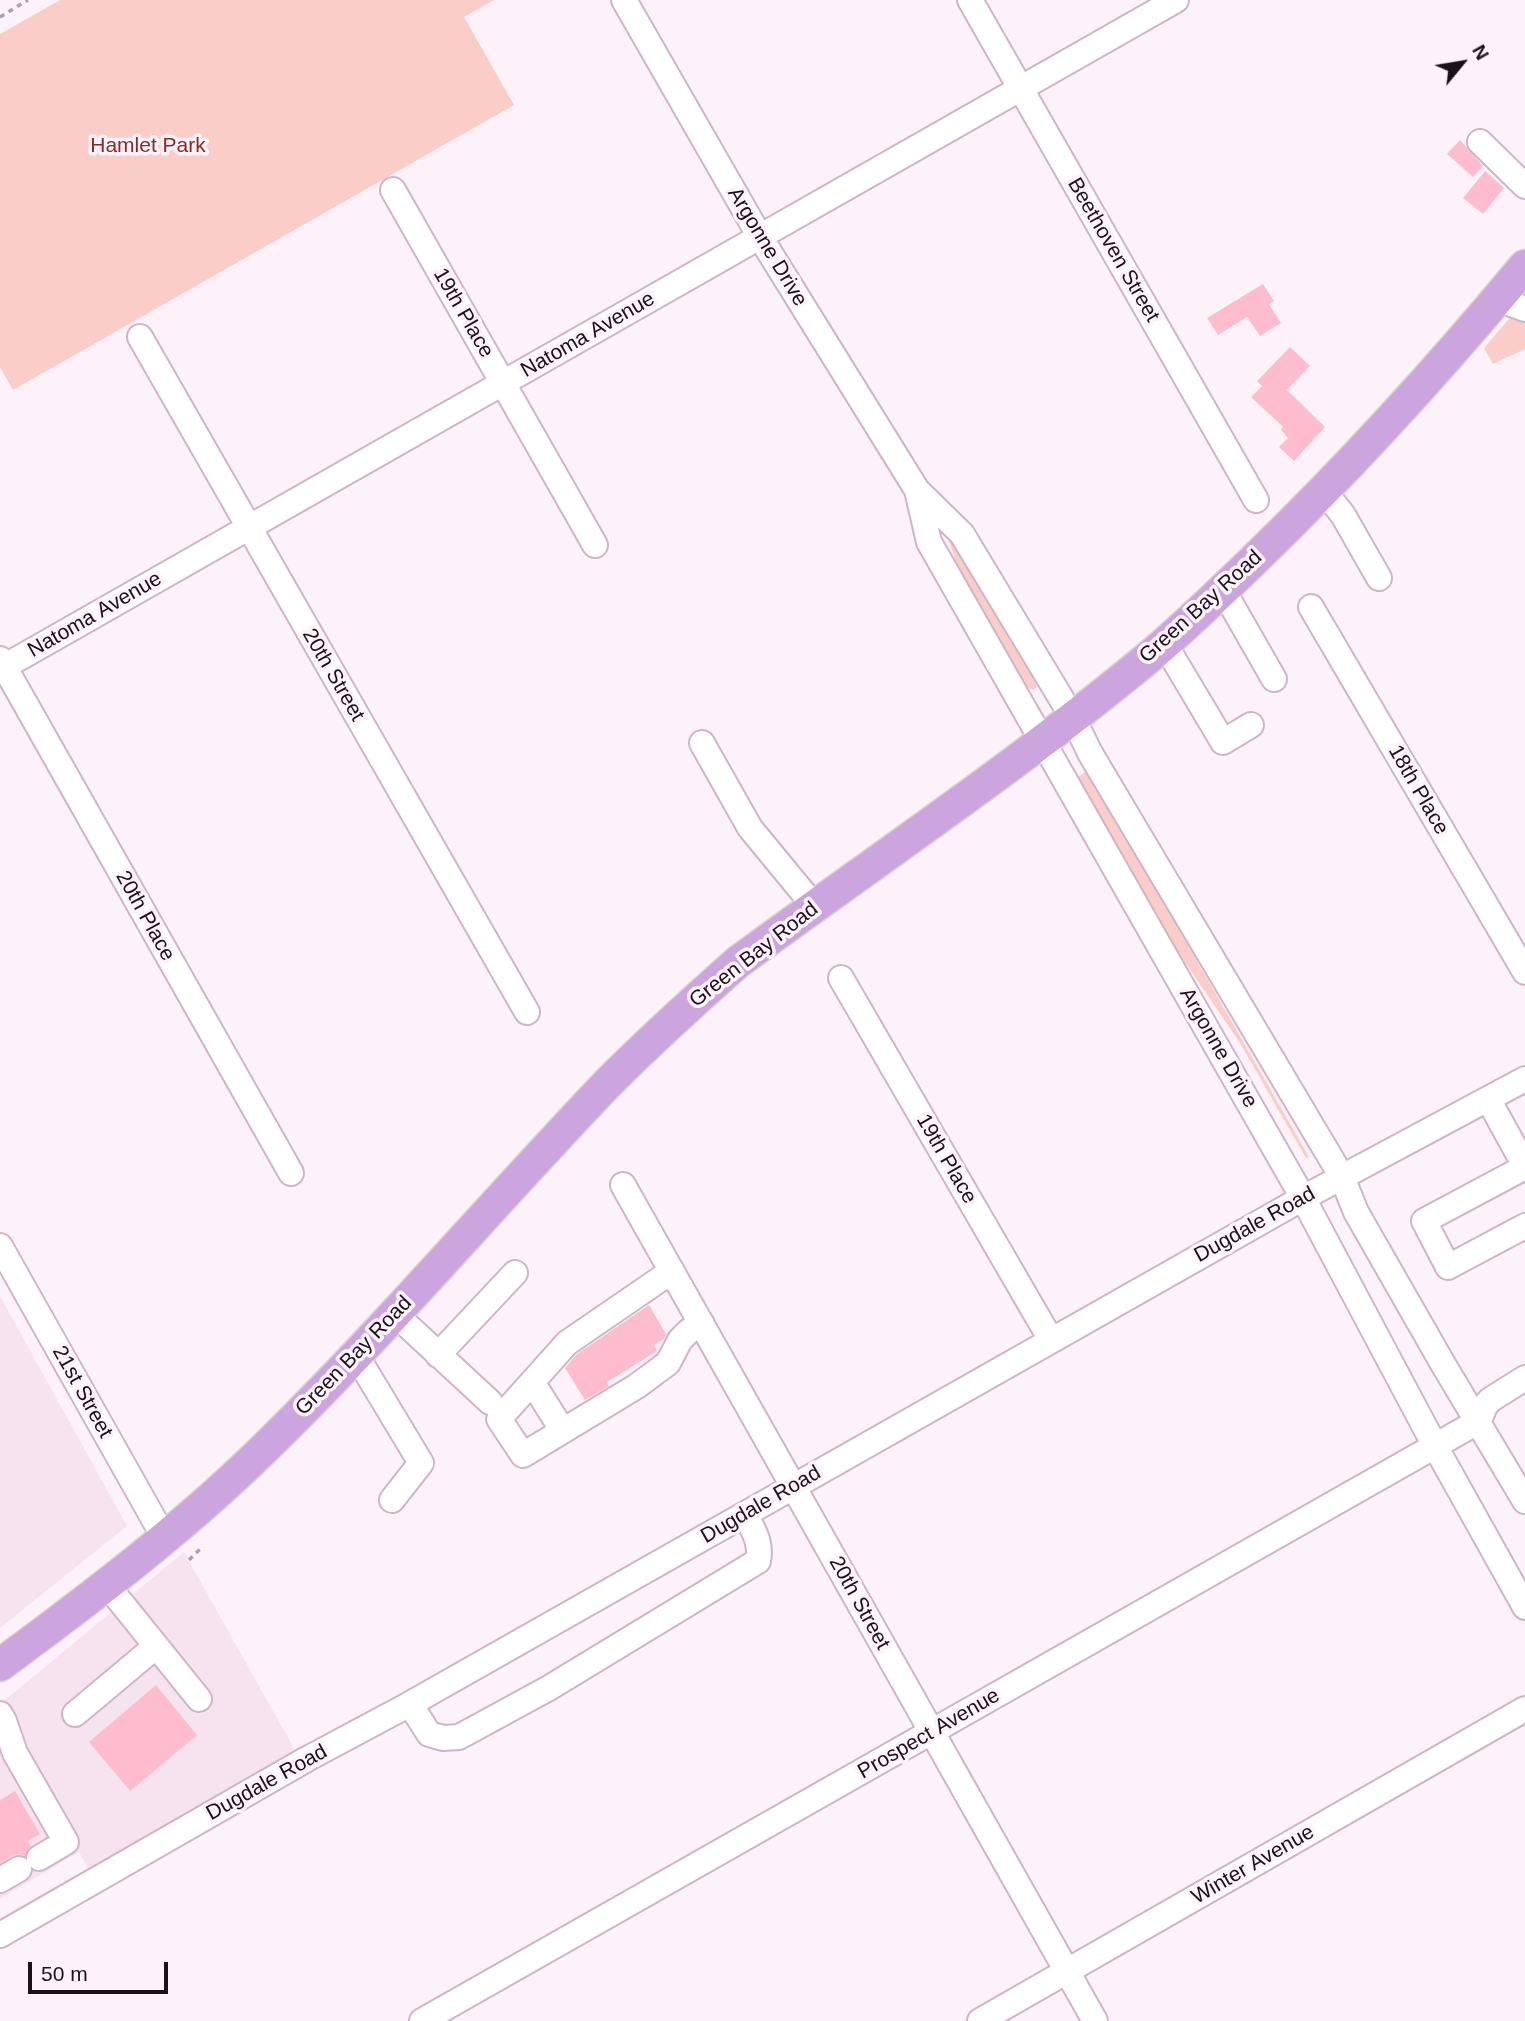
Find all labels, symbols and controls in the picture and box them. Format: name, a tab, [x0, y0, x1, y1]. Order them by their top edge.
north arrow	[1427, 28, 1497, 98]
text: N	[1468, 41, 1493, 63]
park label: Hamlet Park	[90, 133, 206, 159]
street label: Beethoven Street	[1062, 173, 1164, 327]
street label: Argonne Drive	[722, 183, 812, 311]
street label: 19th Place	[427, 264, 499, 362]
street label: Natoma Avenue	[517, 287, 659, 383]
street label: Green Bay Road	[1134, 545, 1268, 669]
street label: Natoma Avenue	[24, 567, 166, 663]
street label: 20th Street	[296, 624, 370, 726]
street label: 18th Place	[1382, 741, 1454, 839]
street label: 20th Place	[110, 866, 180, 966]
street label: Green Bay Road	[685, 897, 823, 1013]
street label: Argonne Drive	[1174, 984, 1262, 1112]
street label: 19th Place	[910, 1110, 982, 1208]
street label: Dugdale Road	[1190, 1181, 1320, 1269]
street label: Green Bay Road	[291, 1291, 417, 1421]
street label: 21st Street	[46, 1341, 118, 1443]
street label: Dugdale Road	[697, 1461, 825, 1549]
street label: 20th Street	[823, 1552, 895, 1654]
street label: Prospect Avenue	[854, 1683, 1004, 1785]
street label: Dugdale Road	[202, 1739, 332, 1827]
street label: Winter Avenue	[1187, 1820, 1319, 1910]
scale bar	[32, 1948, 172, 1992]
text: 50 m	[41, 1962, 88, 1985]

